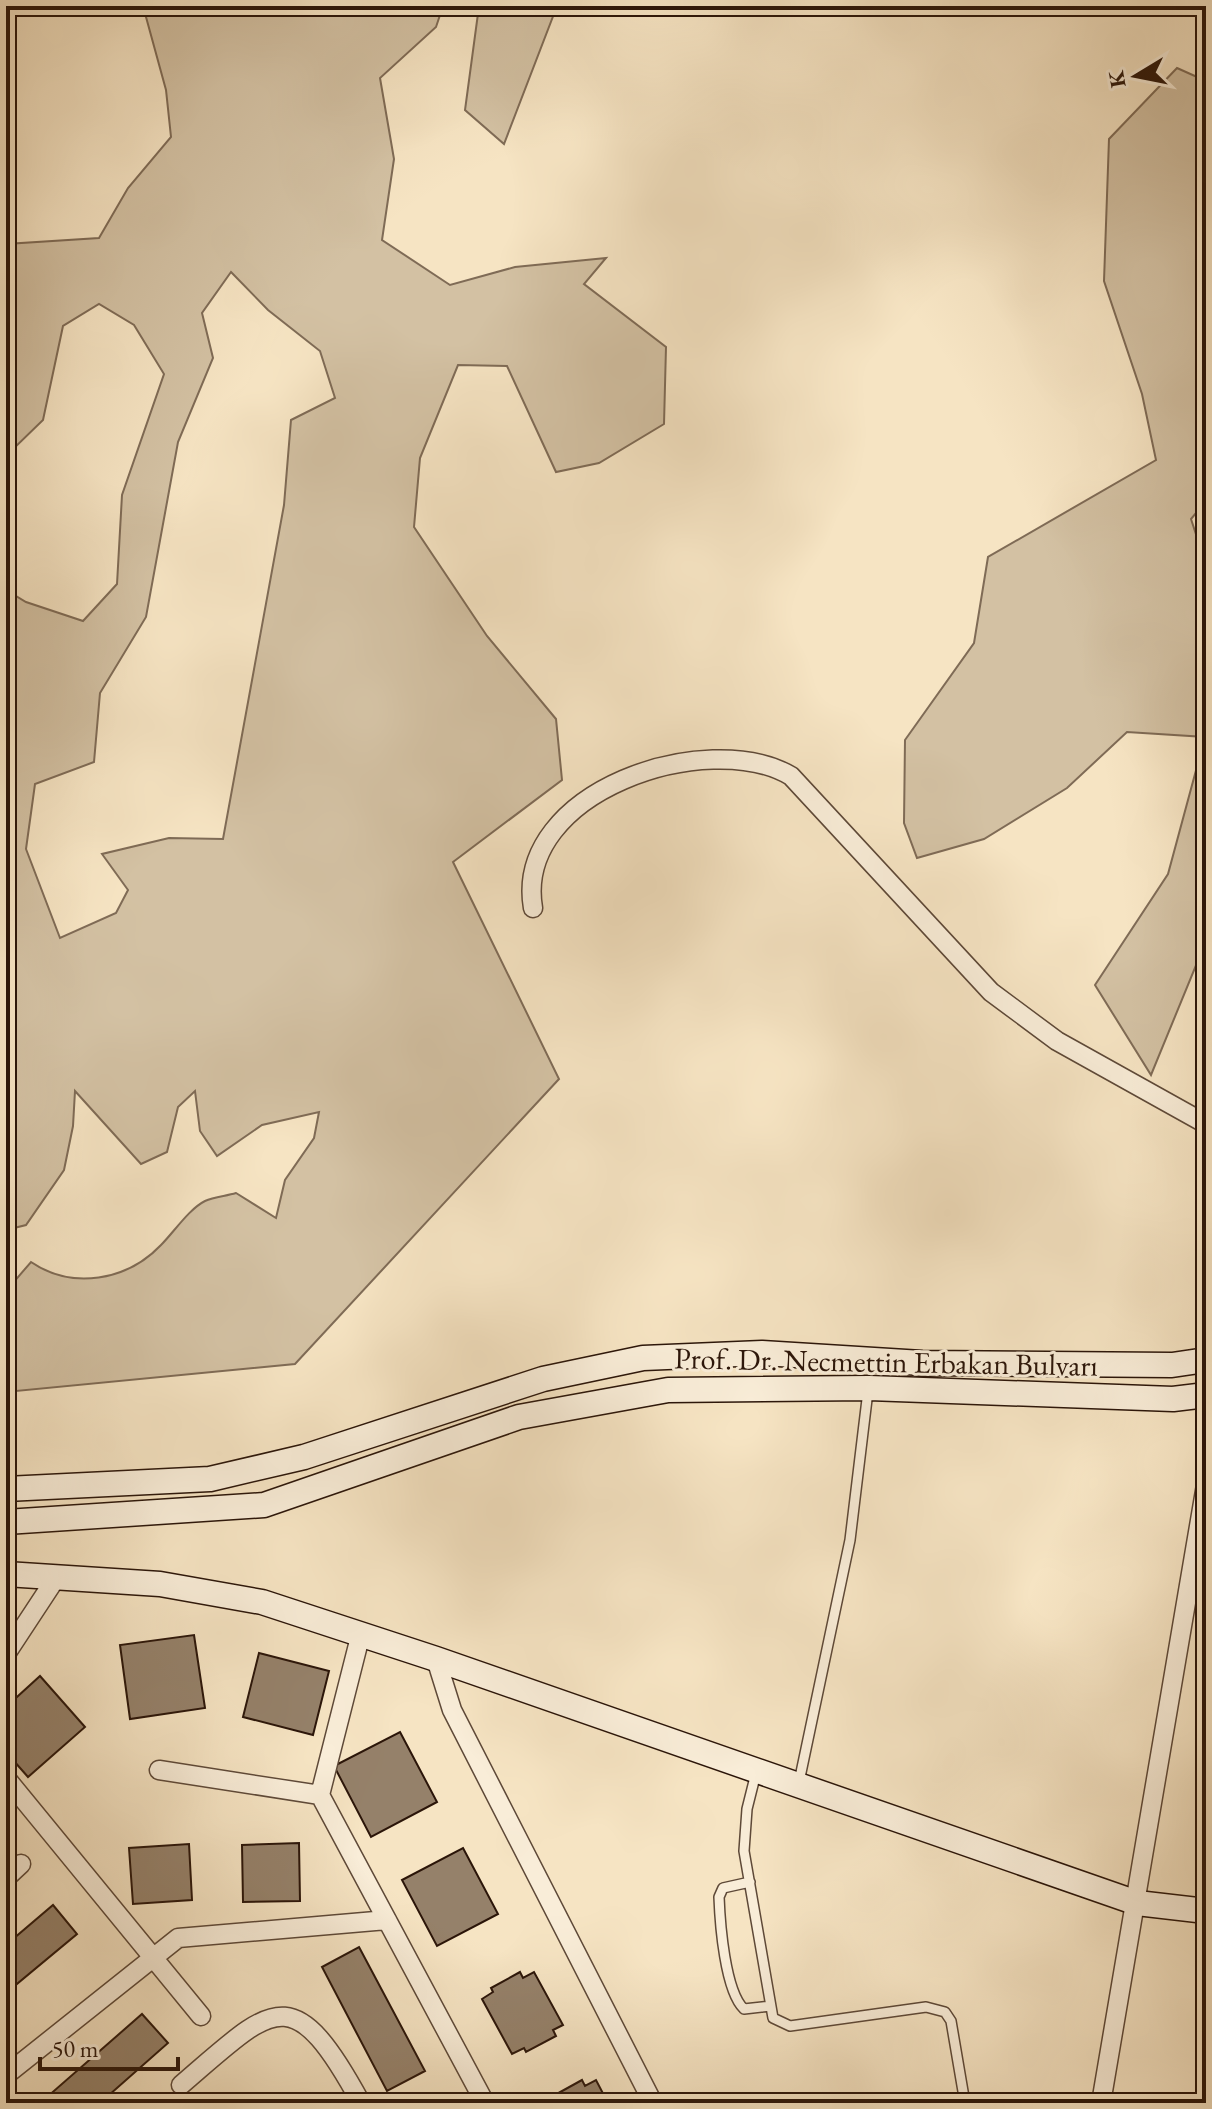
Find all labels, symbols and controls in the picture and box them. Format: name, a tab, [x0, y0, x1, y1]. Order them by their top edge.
north arrow	[1096, 36, 1176, 116]
text: K	[1101, 68, 1133, 90]
street label: Prof. Dr. Necmettin Erbakan Bulvarı	[674, 1338, 1098, 1385]
scale bar	[40, 2021, 178, 2071]
text: 50 m	[52, 2033, 99, 2064]

